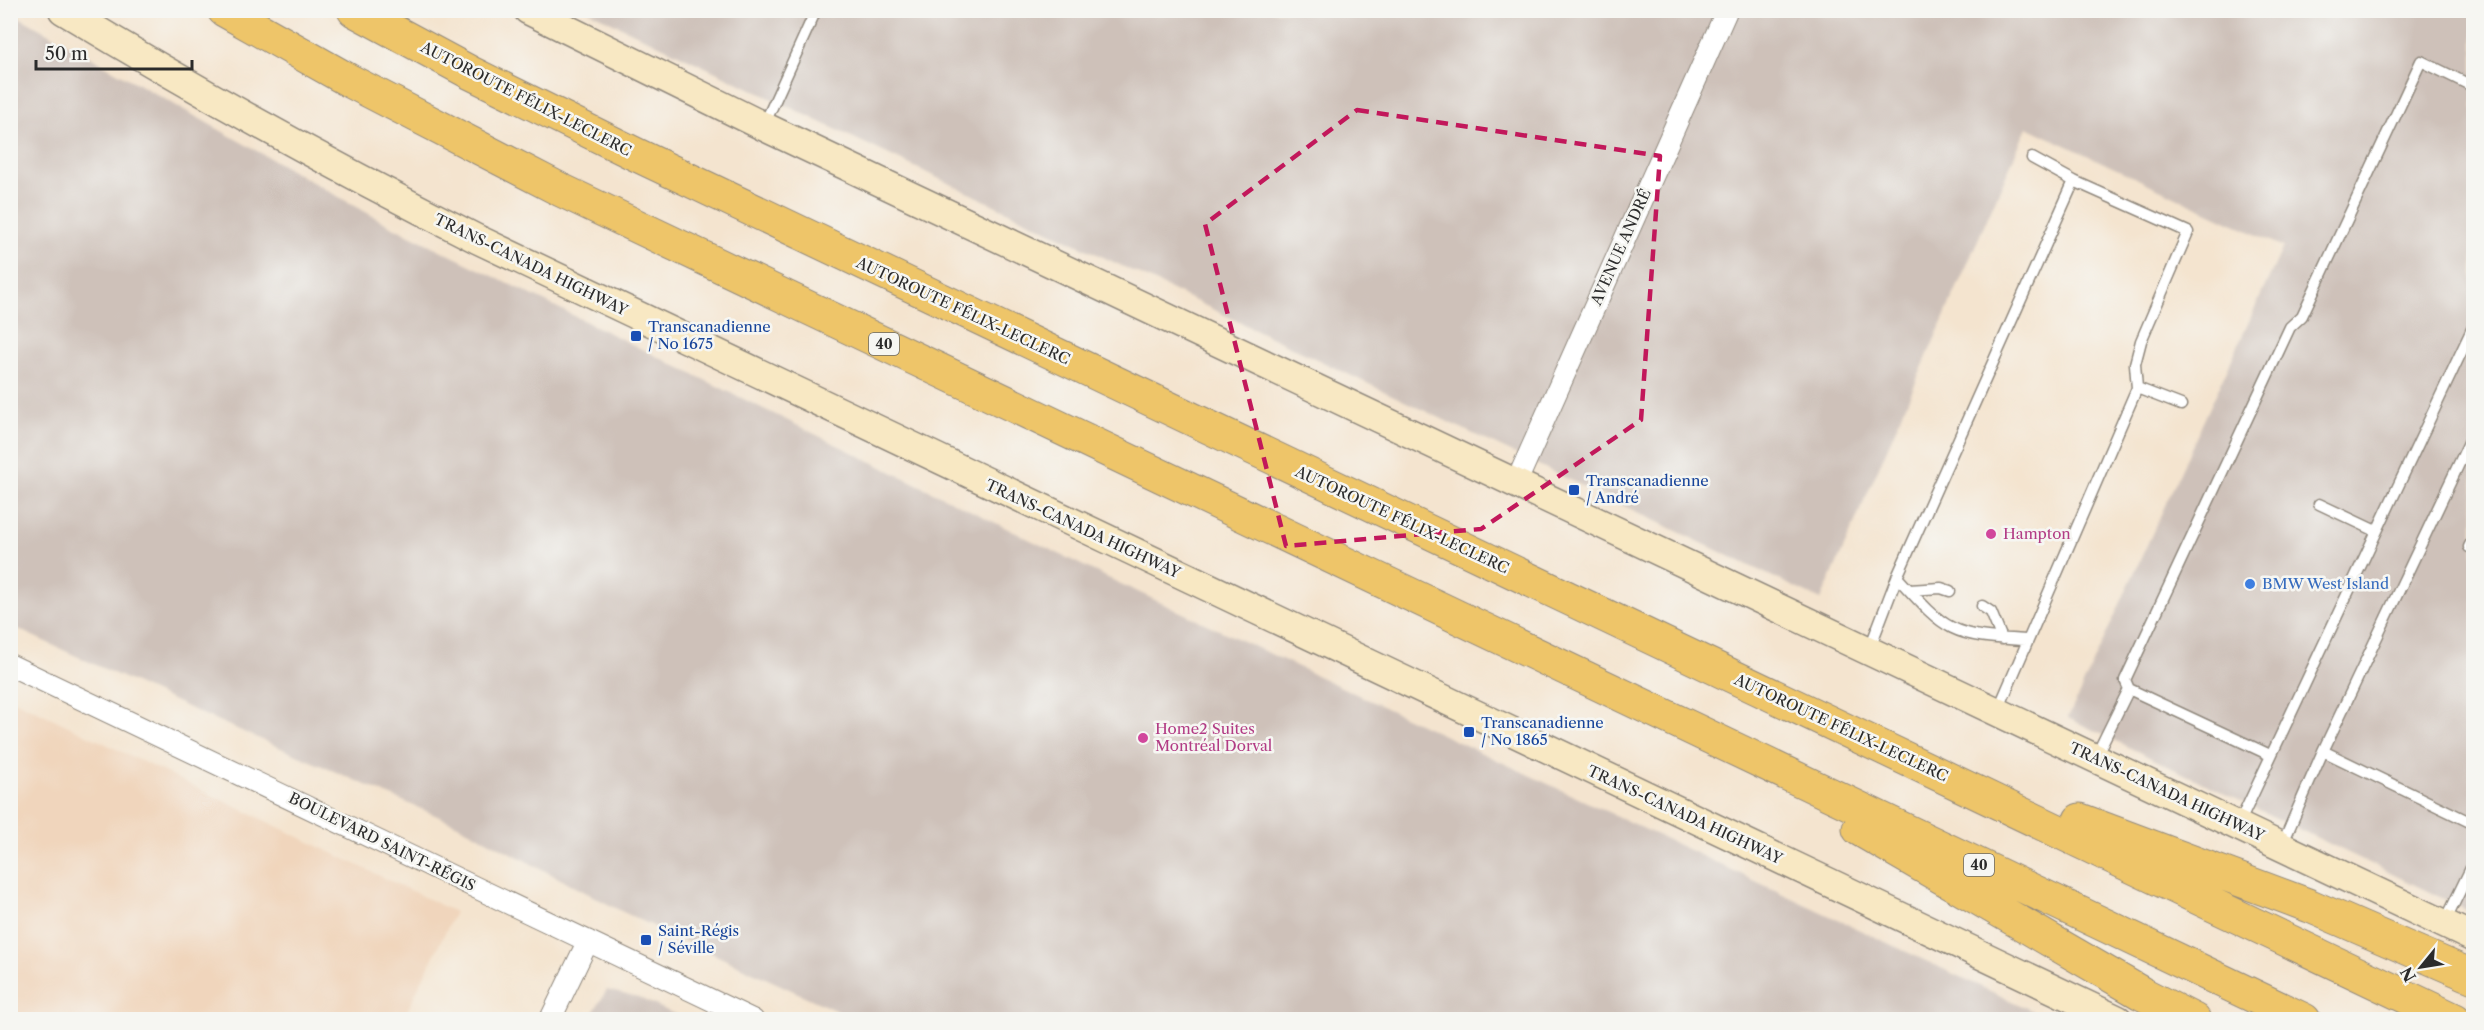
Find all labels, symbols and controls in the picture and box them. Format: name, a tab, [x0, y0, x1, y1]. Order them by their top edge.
scale bar	[36, 33, 192, 71]
street label: AUTOROUTE FÉLIX-LECLERC	[417, 37, 635, 160]
text: 50 m	[45, 43, 88, 65]
street label: AVENUE ANDRÉ	[1586, 186, 1655, 309]
street label: TRANS-CANADA HIGHWAY	[431, 209, 631, 320]
street label: AUTOROUTE FÉLIX-LECLERC	[852, 252, 1073, 369]
place label: Transcanadienne / No 1675	[648, 317, 771, 353]
marker: Transcanadienne / No 1675	[629, 329, 643, 343]
road number: 40	[869, 333, 899, 355]
street label: AUTOROUTE FÉLIX-LECLERC	[1291, 461, 1512, 578]
place label: Transcanadienne / André	[1586, 471, 1709, 507]
street label: TRANS-CANADA HIGHWAY	[983, 475, 1184, 582]
marker: Transcanadienne / André	[1567, 483, 1581, 497]
place label: Hampton	[2003, 524, 2071, 543]
marker: Hampton	[1984, 527, 1998, 541]
place label: BMW West Island	[2262, 574, 2389, 593]
marker: BMW West Island	[2243, 577, 2257, 591]
street label: AUTOROUTE FÉLIX-LECLERC	[1730, 669, 1951, 786]
place label: Transcanadienne / No 1865	[1481, 713, 1604, 749]
place label: Home2 Suites Montréal Dorval	[1155, 719, 1273, 755]
marker: Transcanadienne / No 1865	[1462, 725, 1476, 739]
marker: Home2 Suites Montréal Dorval	[1136, 731, 1150, 745]
street label: TRANS-CANADA HIGHWAY	[2067, 738, 2268, 845]
street label: TRANS-CANADA HIGHWAY	[1585, 761, 1786, 868]
street label: BOULEVARD SAINT-RÉGIS	[286, 788, 479, 895]
road number: 40	[1964, 854, 1994, 876]
place label: Saint-Régis / Séville	[658, 921, 739, 957]
marker: Saint-Régis / Séville	[639, 933, 653, 947]
north arrow	[2391, 937, 2451, 997]
text: N	[2396, 963, 2420, 986]

